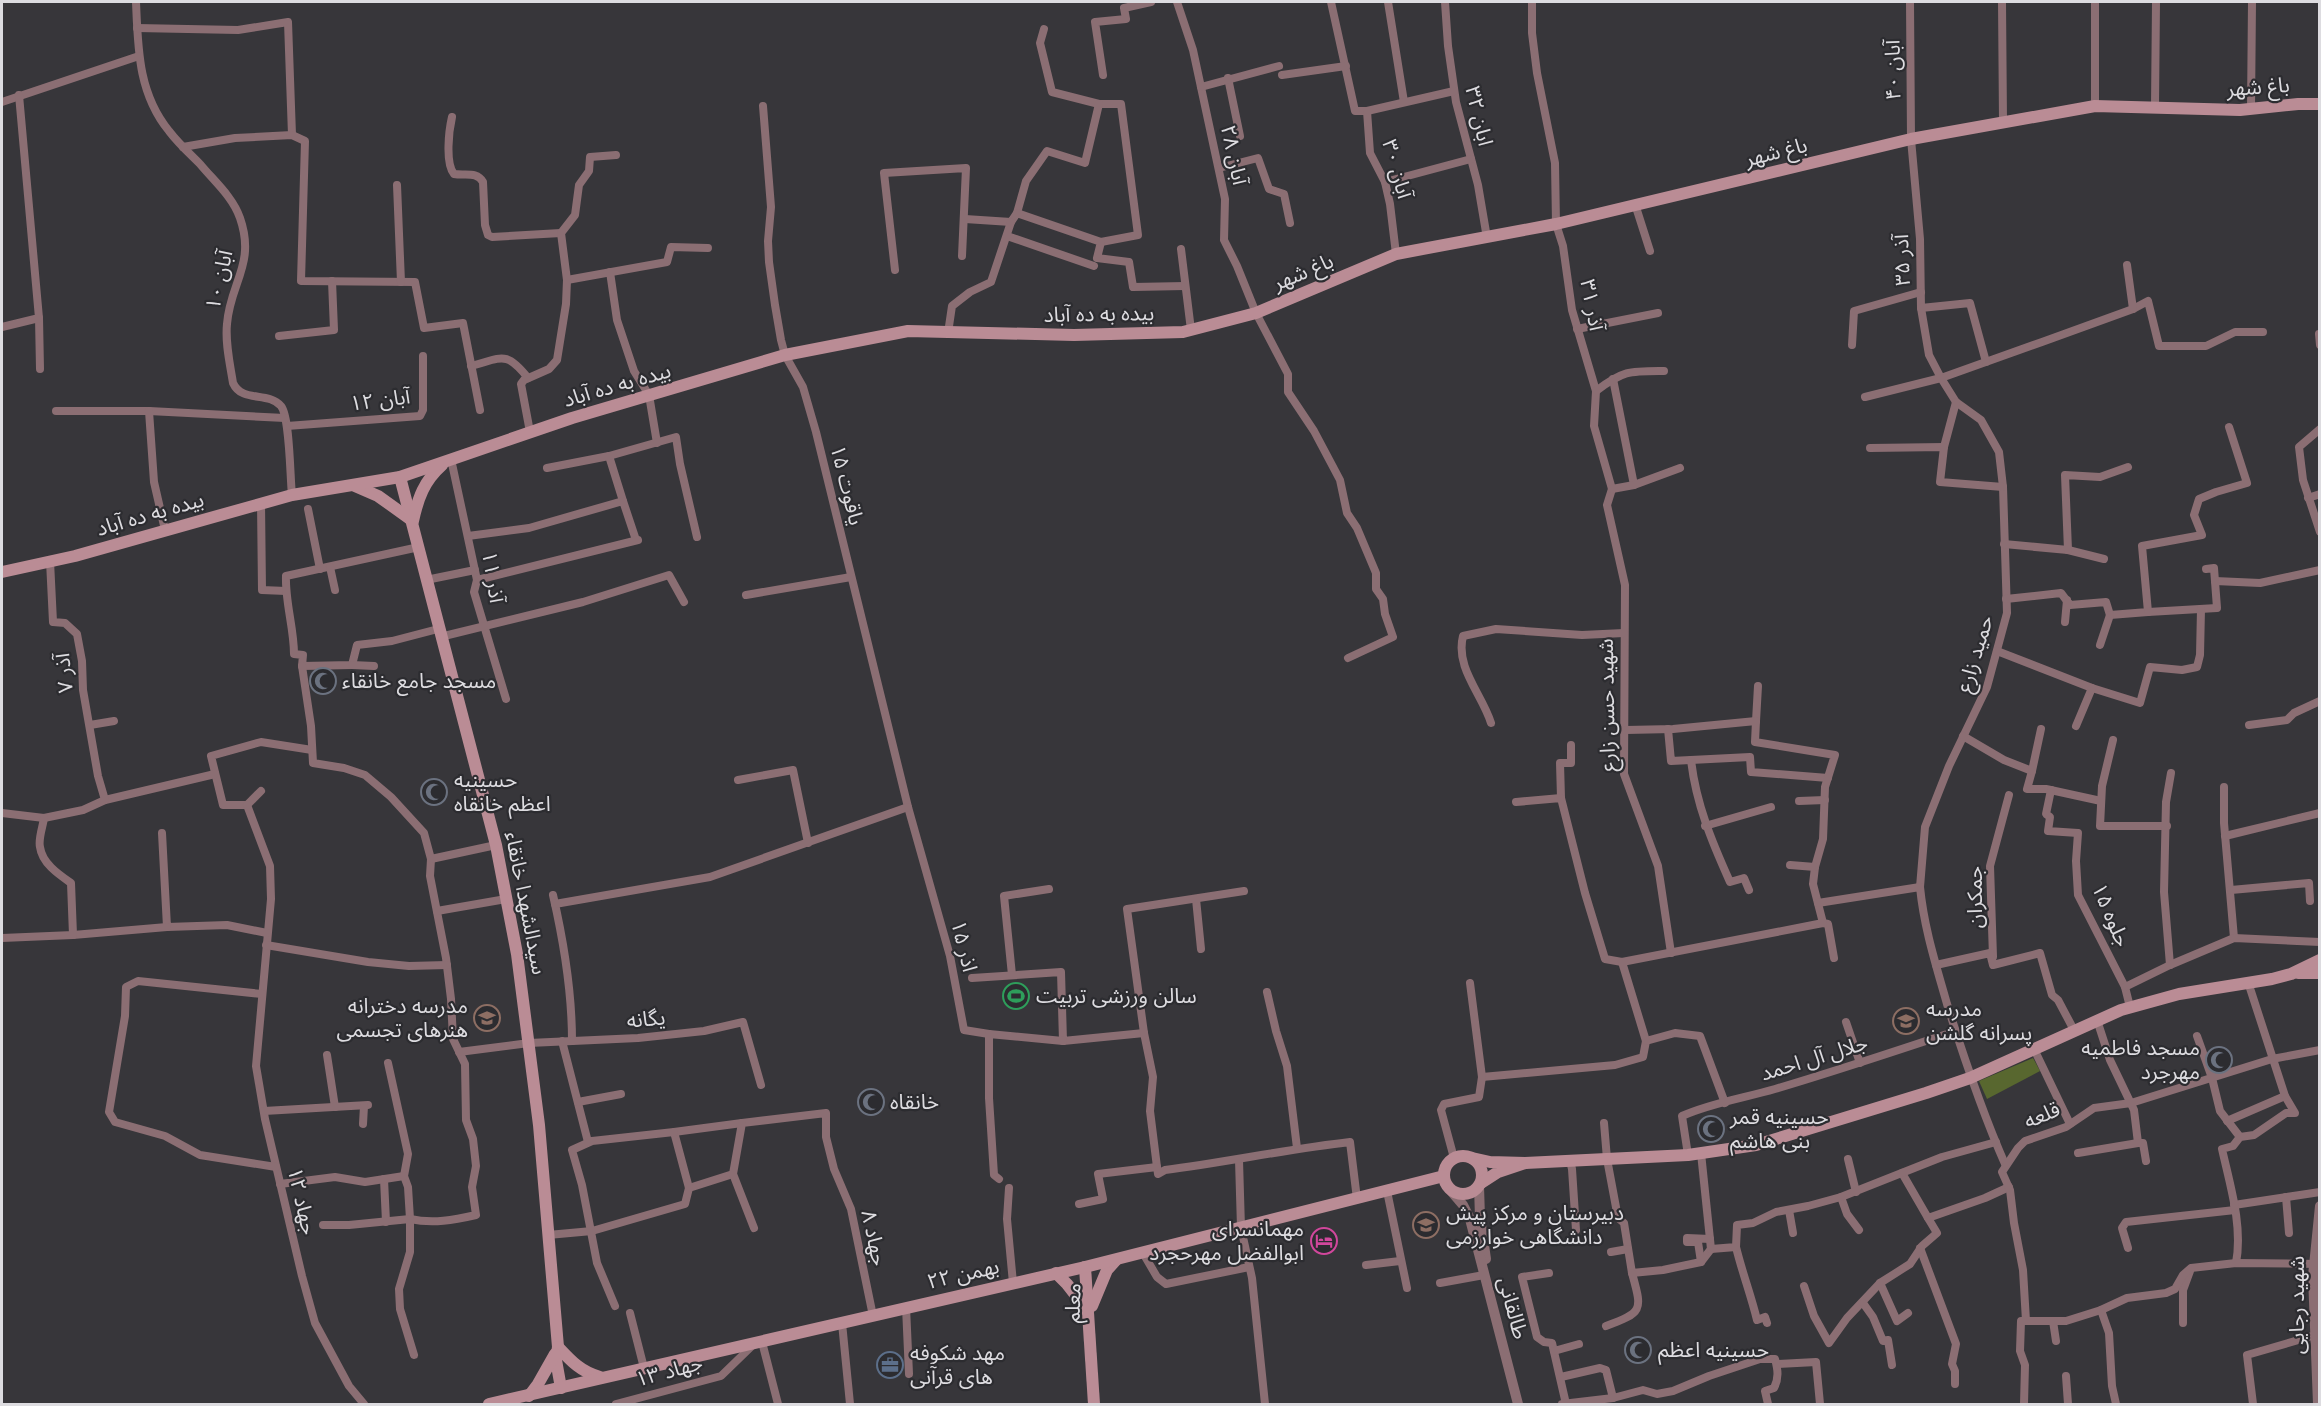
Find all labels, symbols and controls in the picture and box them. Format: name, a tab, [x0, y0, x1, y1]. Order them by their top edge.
street label: آبان ۴۰	[1880, 39, 1907, 100]
street label: باغ شهر	[2225, 73, 2291, 104]
street label: ابان ۳۲	[1460, 84, 1498, 148]
street label: آبان ۲۸	[1215, 123, 1252, 188]
street label: باغ شهر	[1741, 133, 1810, 174]
street label: آبان ۳۰	[1376, 137, 1417, 203]
street label: آذر ۳۵	[1889, 233, 1916, 286]
street label: آبان ۱۰	[200, 247, 239, 312]
street label: باغ شهر	[1268, 249, 1338, 299]
street label: آذر ۳۱	[1574, 277, 1609, 334]
street label: بیده به ده آباد	[1043, 301, 1155, 328]
street label: بیده به ده آباد	[561, 358, 674, 413]
street label: آبان ۱۲	[348, 384, 413, 417]
street label: یاقوت ۱۵	[824, 442, 869, 528]
street label: بیده به ده آباد	[94, 487, 207, 542]
street label: آذر ۱۱	[476, 549, 509, 606]
street label: حمید زارع	[1952, 612, 2001, 696]
street label: شهید حسن زارع	[1594, 638, 1623, 772]
street label: آذر ۷	[50, 651, 79, 694]
mosque icon: مسجد جامع خانقاء	[308, 666, 338, 696]
place label: مسجد جامع خانقاء	[342, 669, 496, 696]
place label: حسینیه اعظم خانقاه	[454, 768, 551, 819]
mosque icon: حسینیه اعظم خانقاه	[419, 777, 449, 807]
street label: سیدالشهدا خانقاء	[499, 829, 552, 977]
street label: جمکران	[1963, 866, 1988, 928]
street label: جلوه ۱۵	[2086, 880, 2135, 951]
street label: اذر ۱۵	[945, 918, 982, 974]
sports icon: سالن ورزشی تربیت	[1001, 981, 1031, 1011]
place label: سالن ورزشی تربیت	[1036, 984, 1197, 1009]
place label: مدرسه دخترانه هنرهای تجسمی	[337, 994, 468, 1043]
place label: مدرسه پسرانه گلشن	[1926, 997, 2032, 1046]
school or university icon: مدرسه دخترانه هنرهای تجسمی	[472, 1003, 502, 1033]
street label: یگانه	[626, 1005, 667, 1034]
school or university icon: مدرسه پسرانه گلشن	[1891, 1006, 1921, 1036]
street label: جلال آل احمد	[1758, 1030, 1871, 1087]
place label: مسجد فاطمیه مهرجرد	[2081, 1036, 2200, 1085]
mosque icon: مسجد فاطمیه مهرجرد	[2204, 1045, 2234, 1075]
mosque icon: خانقاه	[856, 1087, 886, 1117]
place label: خانقاه	[890, 1090, 939, 1115]
street label: قلعه	[2020, 1097, 2064, 1134]
place label: حسینیه قمر بنی هاشم	[1729, 1105, 1829, 1156]
mosque icon: حسینیه قمر بنی هاشم	[1696, 1114, 1726, 1144]
street label: جهاد ۱۲	[282, 1165, 321, 1237]
place label: دبیرستان و مرکز پیش دانشگاهی خوارزمی	[1446, 1201, 1624, 1250]
street label: جهاد ۸	[855, 1208, 892, 1268]
school or university icon: دبیرستان و مرکز پیش دانشگاهی خوارزمی	[1411, 1210, 1441, 1240]
place label: مهمانسرای ابوالفضل مهرحجرد	[1149, 1217, 1304, 1266]
hotel icon: مهمانسرای ابوالفضل مهرحجرد	[1309, 1226, 1339, 1256]
street label: ۲۲ بهمن	[925, 1254, 1002, 1295]
street label: شهید رجایی	[2285, 1256, 2310, 1354]
street label: طالقانی	[1492, 1274, 1533, 1342]
street label: معلم	[1060, 1283, 1089, 1324]
mosque icon: حسینیه اعظم	[1623, 1335, 1653, 1365]
place label: حسینیه اعظم	[1658, 1338, 1769, 1365]
place label: مهد شکوفه های قرآنی	[910, 1341, 1005, 1390]
office icon: مهد شکوفه های قرآنی	[875, 1350, 905, 1380]
street label: جهاد ۱۳	[633, 1351, 706, 1392]

